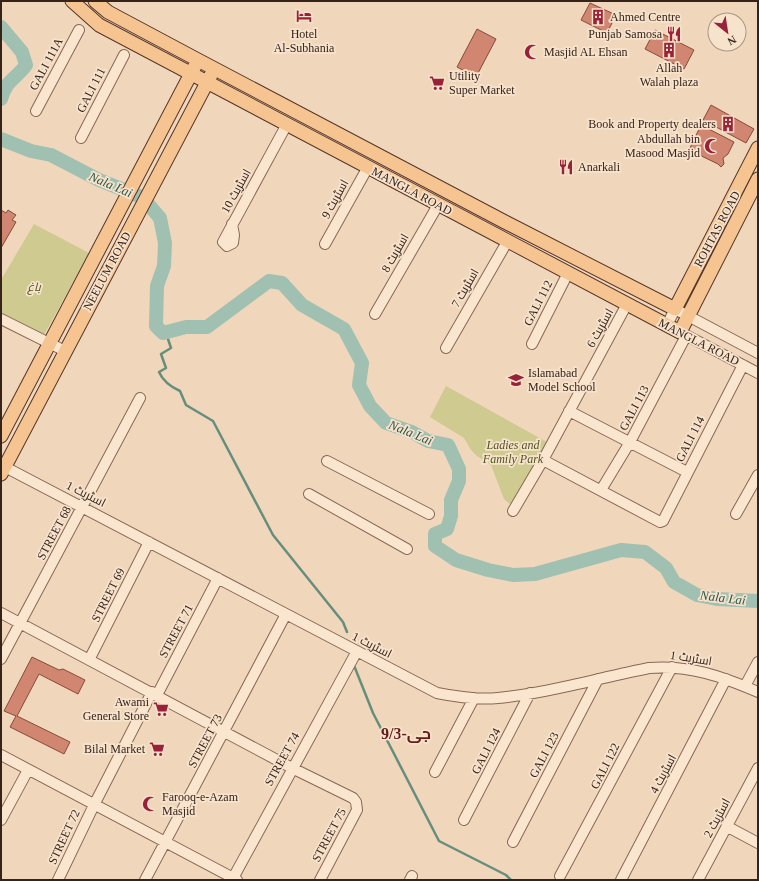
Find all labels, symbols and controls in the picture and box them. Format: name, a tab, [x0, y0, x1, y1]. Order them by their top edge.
hotel icon: Hotel Al-Subhania	[295, 7, 313, 25]
building icon: Ahmed Centre	[589, 8, 607, 26]
place label: Ahmed Centre	[610, 10, 680, 24]
north arrow	[707, 12, 747, 52]
restaurant icon: Punjab Samosa	[665, 25, 683, 43]
place label: Hotel Al-Subhania	[274, 27, 335, 55]
place label: Punjab Samosa	[588, 27, 663, 41]
text: N	[726, 33, 738, 48]
street label: GALI 111A	[26, 35, 66, 93]
building icon: Allah Walah plaza	[660, 41, 678, 59]
mosque icon: Masjid AL Ehsan	[523, 43, 541, 61]
place label: Masjid AL Ehsan	[544, 45, 628, 59]
place label: Allah Walah plaza	[640, 61, 699, 89]
street label: GALI 111	[74, 65, 108, 115]
place label: Utility Super Market	[449, 69, 515, 97]
supermarket icon: Utility Super Market	[428, 74, 446, 92]
building icon: Book and Property dealers	[719, 115, 737, 133]
place label: Book and Property dealers	[588, 117, 716, 131]
place label: Abdullah bin Masood Masjid	[625, 132, 700, 160]
mosque icon: Abdullah bin Masood Masjid	[703, 137, 721, 155]
restaurant icon: Anarkali	[557, 158, 575, 176]
place label: Anarkali	[578, 160, 621, 174]
street label: MANGLA ROAD	[369, 164, 455, 218]
street label: اسٹریٹ 10	[218, 166, 254, 216]
water label: Nala Lai	[86, 168, 135, 200]
street label: اسٹریٹ 9	[319, 177, 351, 221]
street label: ROHTAS ROAD	[691, 188, 743, 269]
street label: NEELUM ROAD	[80, 229, 134, 313]
street label: اسٹریٹ 8	[378, 231, 412, 275]
street label: اسٹریٹ 7	[448, 266, 482, 310]
street label: GALI 112	[521, 278, 555, 328]
park label: باغ	[26, 280, 41, 295]
street label: اسٹریٹ 6	[584, 306, 616, 350]
street label: MANGLA ROAD	[656, 316, 742, 369]
place label: Islamabad Model School	[528, 366, 596, 394]
school or university icon: Islamabad Model School	[507, 371, 525, 389]
street label: GALI 113	[616, 383, 652, 433]
street label: GALI 114	[673, 414, 707, 464]
water label: Nala Lai	[386, 417, 435, 448]
park label: Ladies and Family Park	[482, 438, 544, 466]
street label: اسٹریٹ 1	[64, 478, 108, 510]
street label: STREET 68	[34, 504, 74, 562]
street label: STREET 69	[88, 566, 128, 624]
water label: Nala Lai	[698, 587, 747, 608]
street label: STREET 71	[156, 602, 196, 660]
street label: اسٹریٹ 1	[350, 629, 394, 661]
street label: اسٹریٹ 1	[669, 648, 713, 668]
place label: Awami General Store	[83, 695, 150, 723]
supermarket icon: Awami General Store	[152, 700, 170, 718]
street label: STREET 73	[185, 712, 225, 770]
district label: جی-9/3	[381, 725, 431, 743]
street label: GALI 124	[468, 726, 504, 776]
street label: STREET 74	[262, 730, 302, 788]
street label: GALI 123	[526, 730, 562, 780]
supermarket icon: Bilal Market	[148, 740, 166, 758]
street label: GALI 122	[587, 741, 623, 791]
place label: Bilal Market	[84, 742, 146, 756]
street label: اسٹریٹ 4	[647, 752, 679, 796]
place label: Farooq-e-Azam Masjid	[162, 790, 239, 818]
mosque icon: Farooq-e-Azam Masjid	[141, 795, 159, 813]
street label: اسٹریٹ 2	[701, 796, 733, 840]
street label: STREET 75	[309, 806, 349, 864]
street label: STREET 72	[45, 807, 83, 867]

